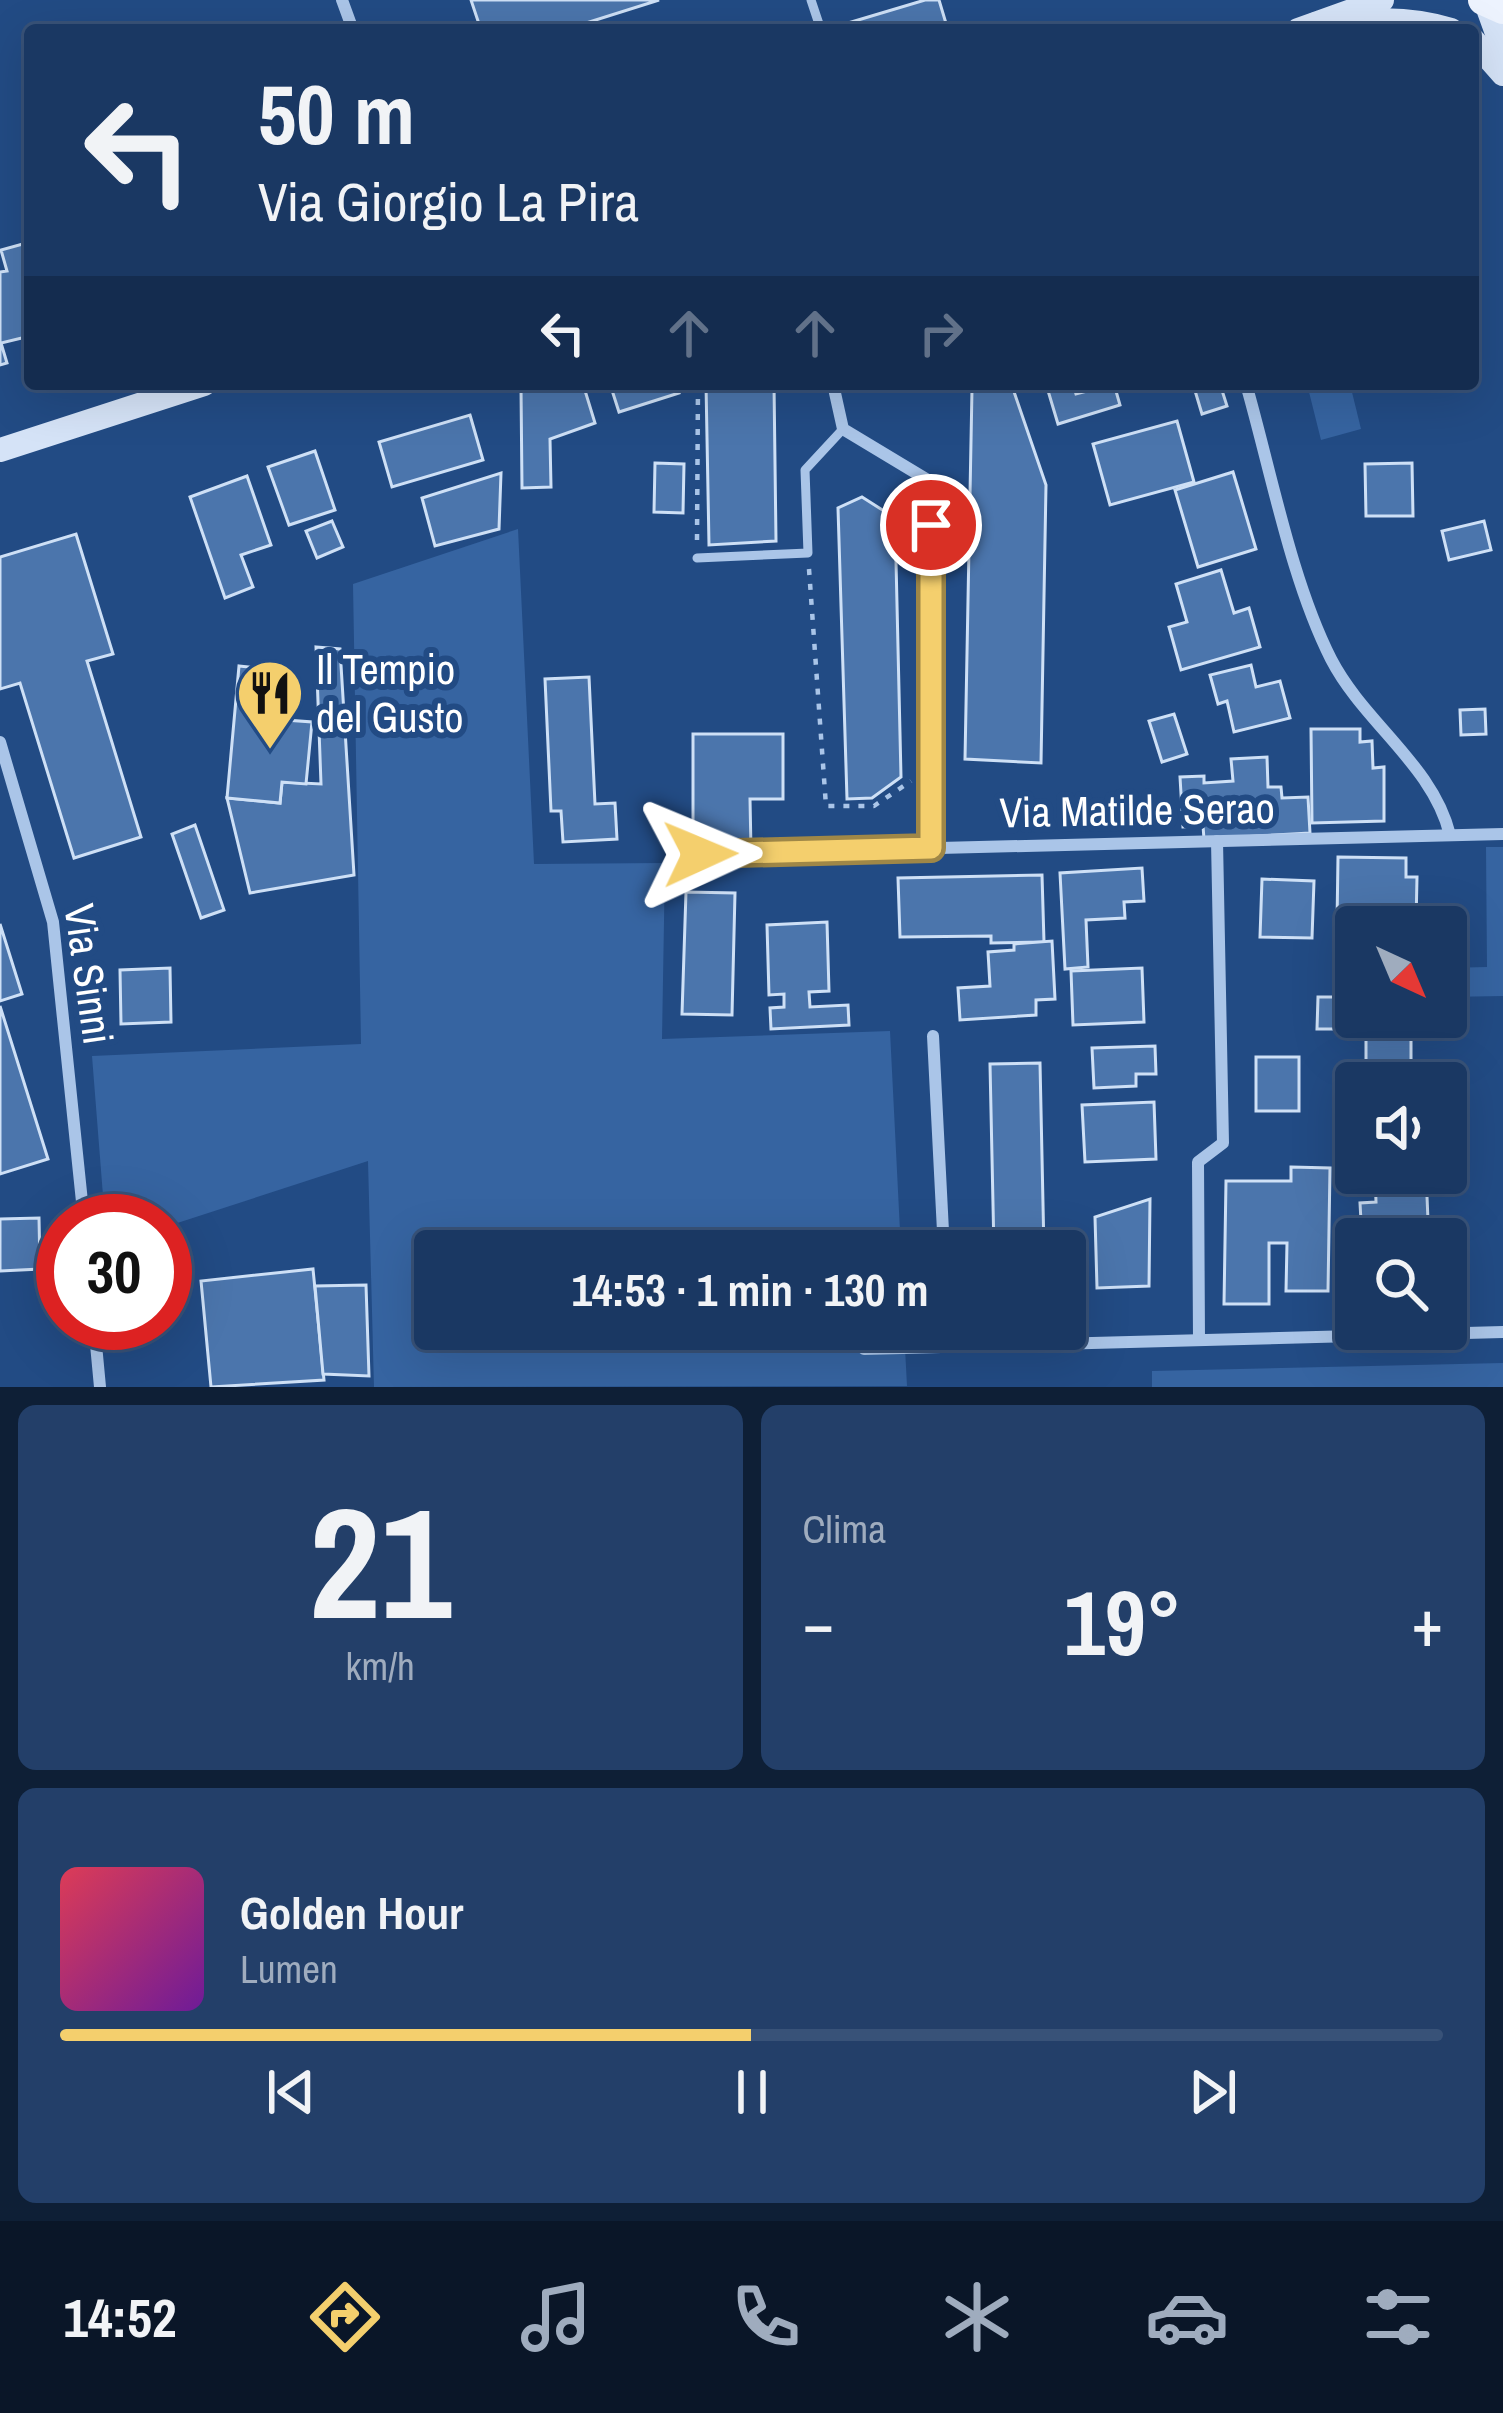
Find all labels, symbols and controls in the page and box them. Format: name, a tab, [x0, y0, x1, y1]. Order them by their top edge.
text: 50 m	[258, 57, 415, 170]
icon: left	[60, 72, 216, 228]
text: Via Giorgio La Pira	[258, 165, 639, 238]
icon: left	[530, 300, 596, 366]
icon: ahead	[656, 300, 722, 366]
icon: ahead	[782, 300, 848, 366]
icon: right	[908, 300, 974, 366]
pin	[880, 474, 982, 576]
icon: arrive	[898, 492, 964, 558]
place label: Il Tempio del Gusto	[316, 641, 463, 745]
restaurant icon: Il Tempio del Gusto	[235, 658, 305, 752]
street label: Via Matilde Serao	[999, 780, 1275, 840]
position arrow	[637, 791, 763, 917]
street label: Via Sinni	[51, 900, 127, 1048]
north arrow	[1335, 906, 1467, 1038]
map controls	[1335, 906, 1467, 1350]
button: sound	[1335, 1062, 1467, 1194]
speed limit sign: 30	[36, 1194, 192, 1350]
button: search	[1335, 1218, 1467, 1350]
text: 14:53 · 1 min · 130 m	[572, 1259, 928, 1320]
text: 21	[309, 1457, 451, 1667]
text: Clima	[803, 1503, 886, 1555]
text: 19°	[1064, 1562, 1182, 1683]
text: −	[803, 1578, 834, 1667]
text: +	[1411, 1578, 1443, 1667]
text: km/h	[346, 1640, 415, 1692]
text: Golden Hour	[240, 1882, 463, 1943]
text: Lumen	[240, 1943, 338, 1995]
icon: previous	[258, 2059, 324, 2125]
icon: pause	[719, 2059, 785, 2125]
icon: next	[1180, 2059, 1246, 2125]
icon: directions	[303, 2275, 387, 2359]
icon: music	[514, 2275, 598, 2359]
icon: phone	[724, 2275, 808, 2359]
icon: climate	[935, 2275, 1019, 2359]
icon: car	[1145, 2275, 1229, 2359]
icon: filters	[1356, 2275, 1440, 2359]
text: 14:52	[63, 2281, 177, 2354]

